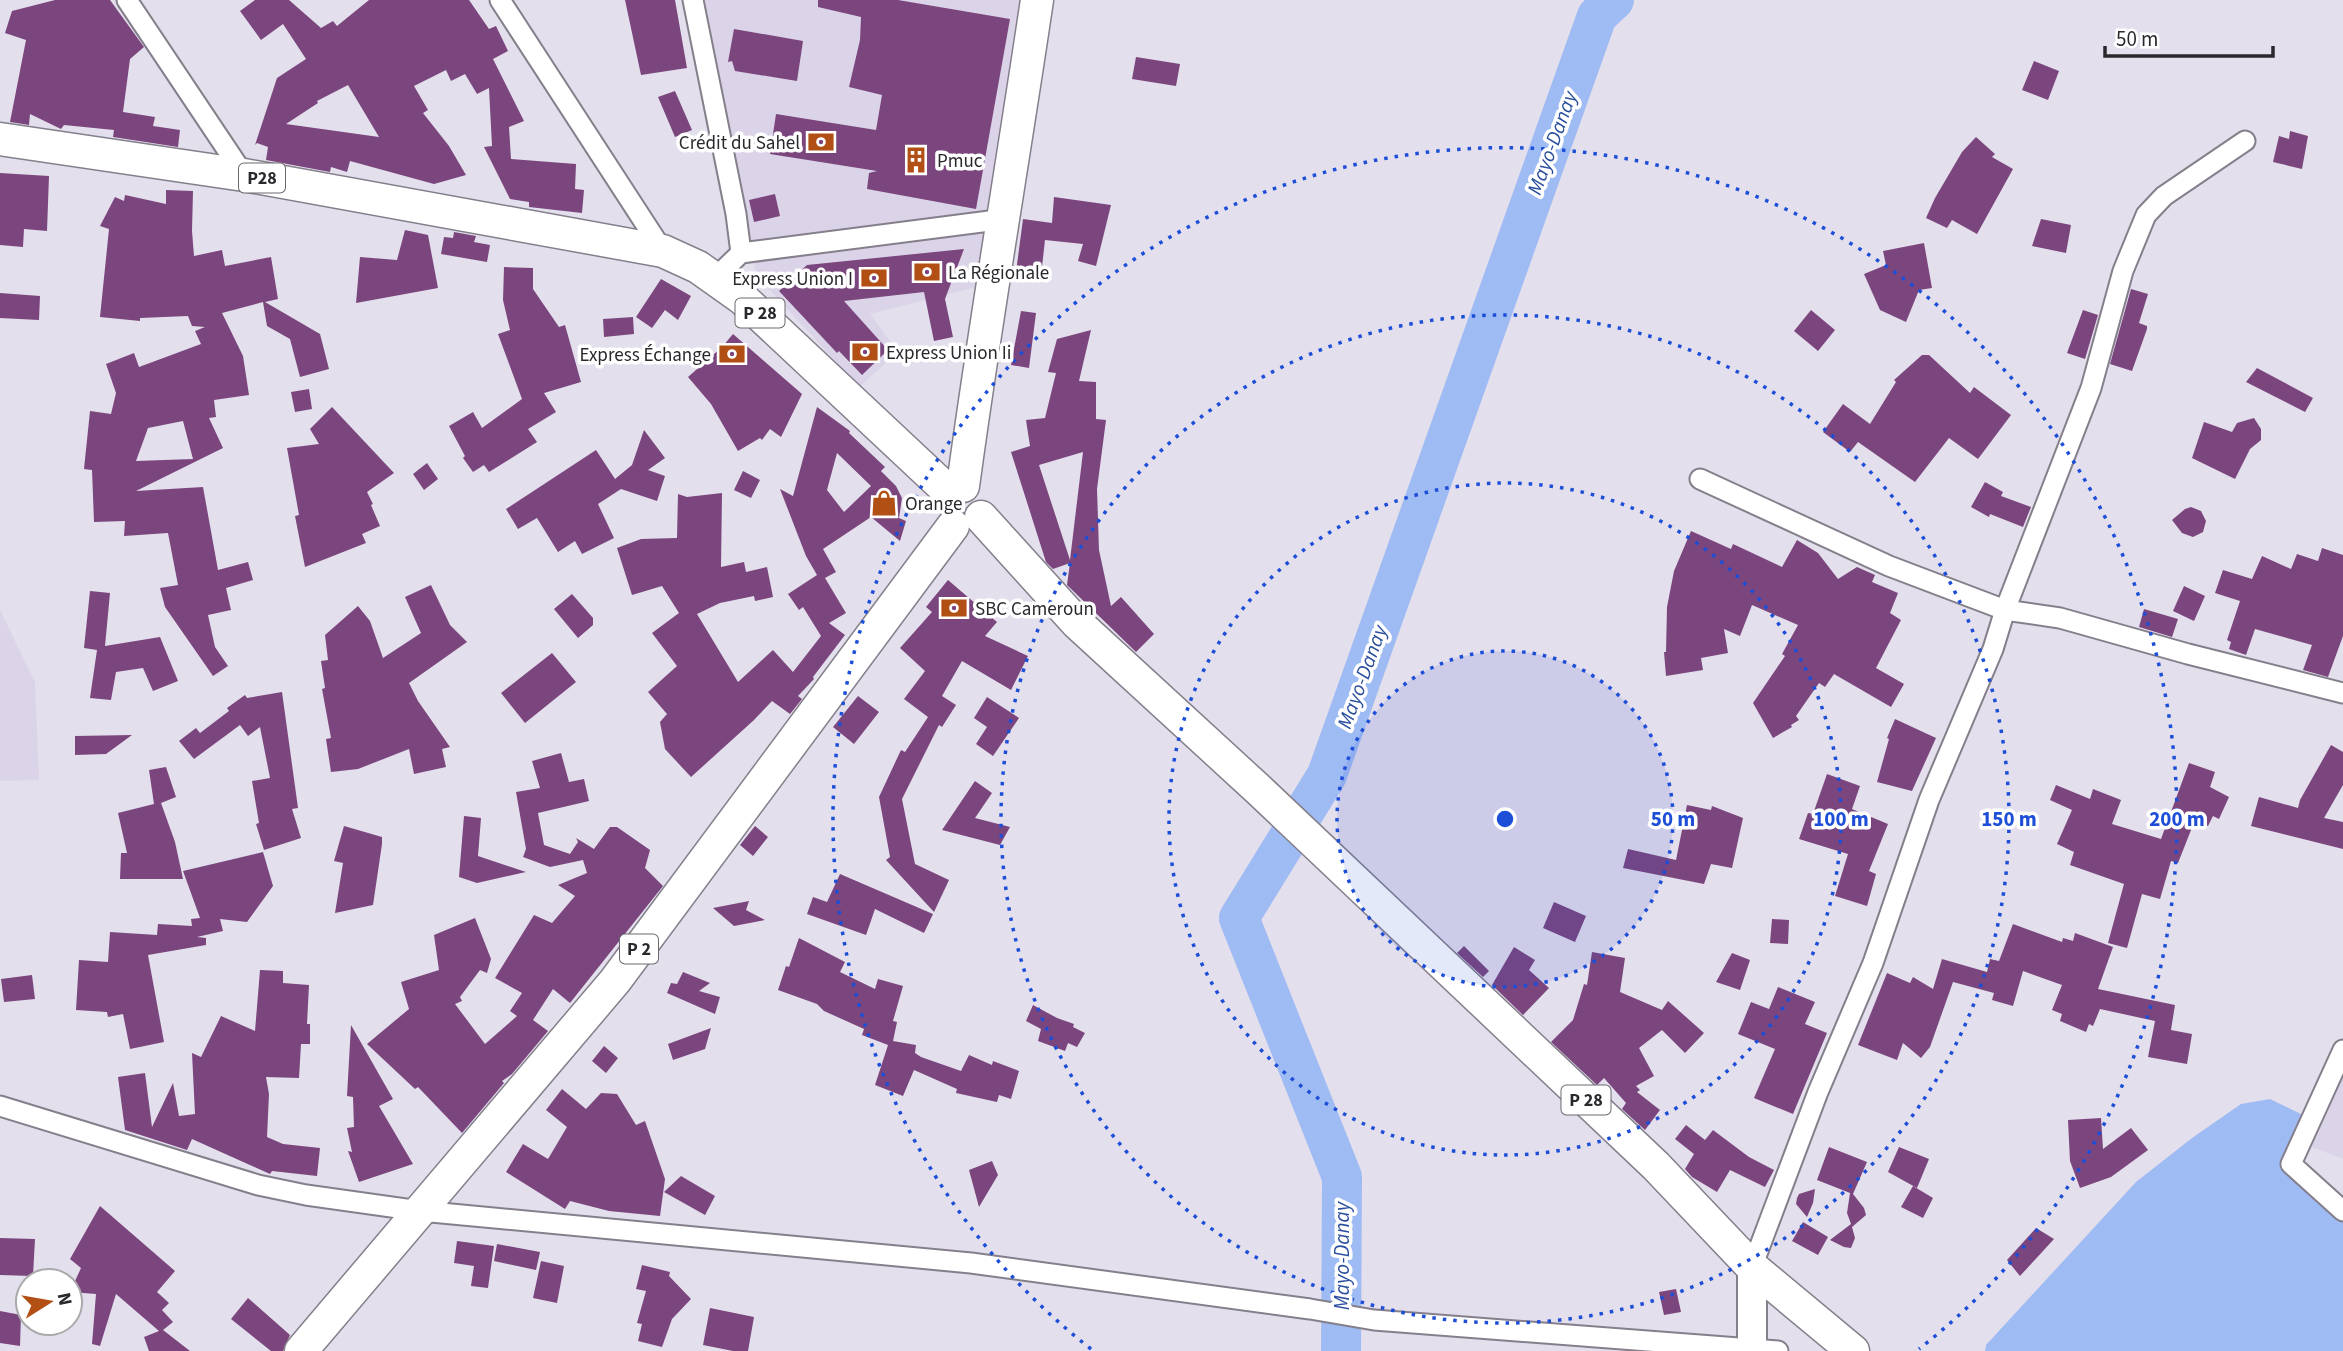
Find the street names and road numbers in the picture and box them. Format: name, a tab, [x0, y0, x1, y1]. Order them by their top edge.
road number: P28	[239, 163, 285, 192]
road number: P 28	[736, 298, 784, 328]
road number: P 2	[620, 934, 658, 964]
road number: P 28	[1562, 1086, 1610, 1114]

